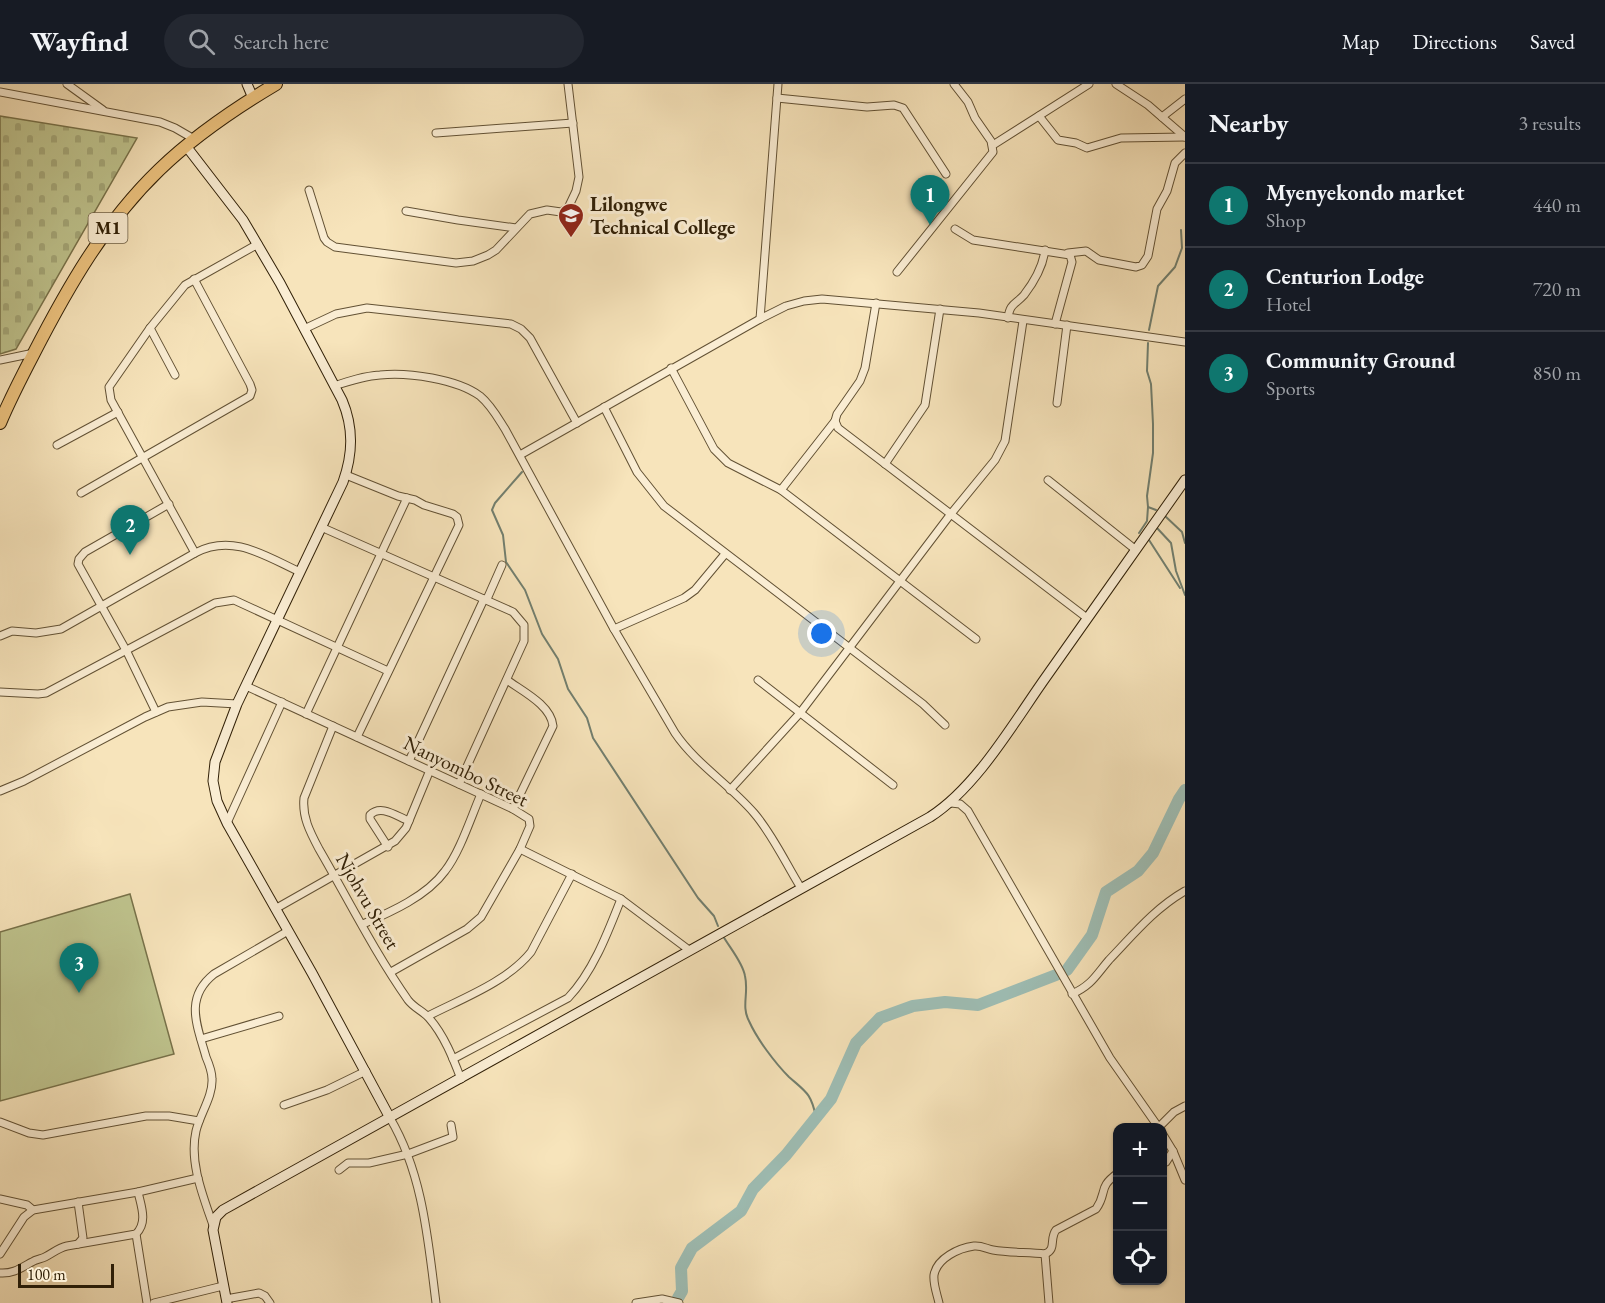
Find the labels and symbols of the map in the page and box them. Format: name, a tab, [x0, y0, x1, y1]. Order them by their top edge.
pin: 1	[910, 176, 950, 225]
place label: Lilongwe Technical College	[590, 191, 735, 240]
school or university icon: Lilongwe Technical College	[556, 201, 586, 239]
road number: M1	[88, 213, 128, 243]
pin: 2	[110, 506, 150, 555]
your location	[807, 619, 836, 648]
street label: Nanyombo Street	[399, 730, 533, 813]
street label: Njohvu Street	[330, 848, 406, 954]
pin: 3	[60, 944, 98, 993]
scale bar	[18, 1261, 114, 1288]

